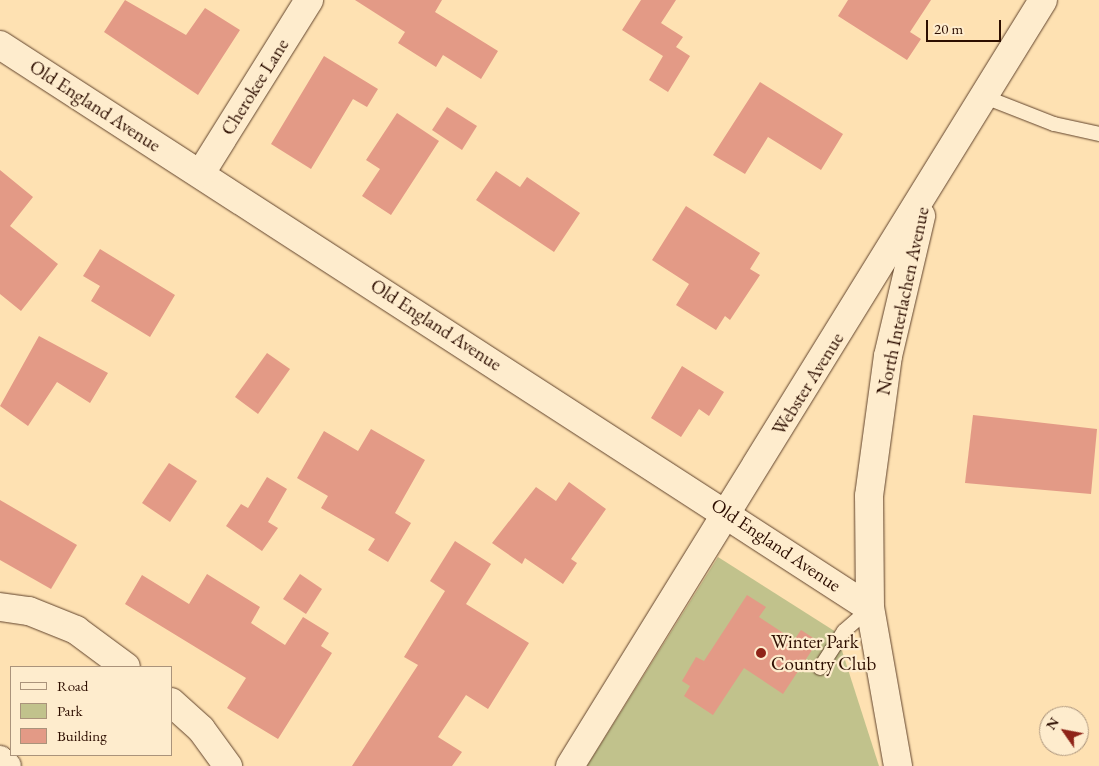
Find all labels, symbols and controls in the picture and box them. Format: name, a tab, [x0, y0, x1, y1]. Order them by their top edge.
scale bar	[929, 10, 1004, 42]
text: 20 m	[934, 19, 963, 38]
street label: Cherokee Lane	[216, 34, 294, 140]
street label: Old England Avenue	[25, 55, 165, 157]
street label: North Interlachen Avenue	[872, 205, 934, 397]
street label: Old England Avenue	[366, 274, 506, 376]
street label: Webster Avenue	[767, 328, 849, 440]
street label: Old England Avenue	[707, 493, 845, 597]
place label: Winter Park Country Club	[771, 631, 876, 675]
marker: Winter Park Country Club	[755, 647, 767, 659]
legend	[10, 666, 172, 756]
text: Road	[57, 676, 88, 695]
text: Park	[57, 701, 83, 720]
north arrow	[1039, 706, 1089, 756]
text: N	[1042, 714, 1063, 733]
text: Building	[57, 726, 107, 745]

